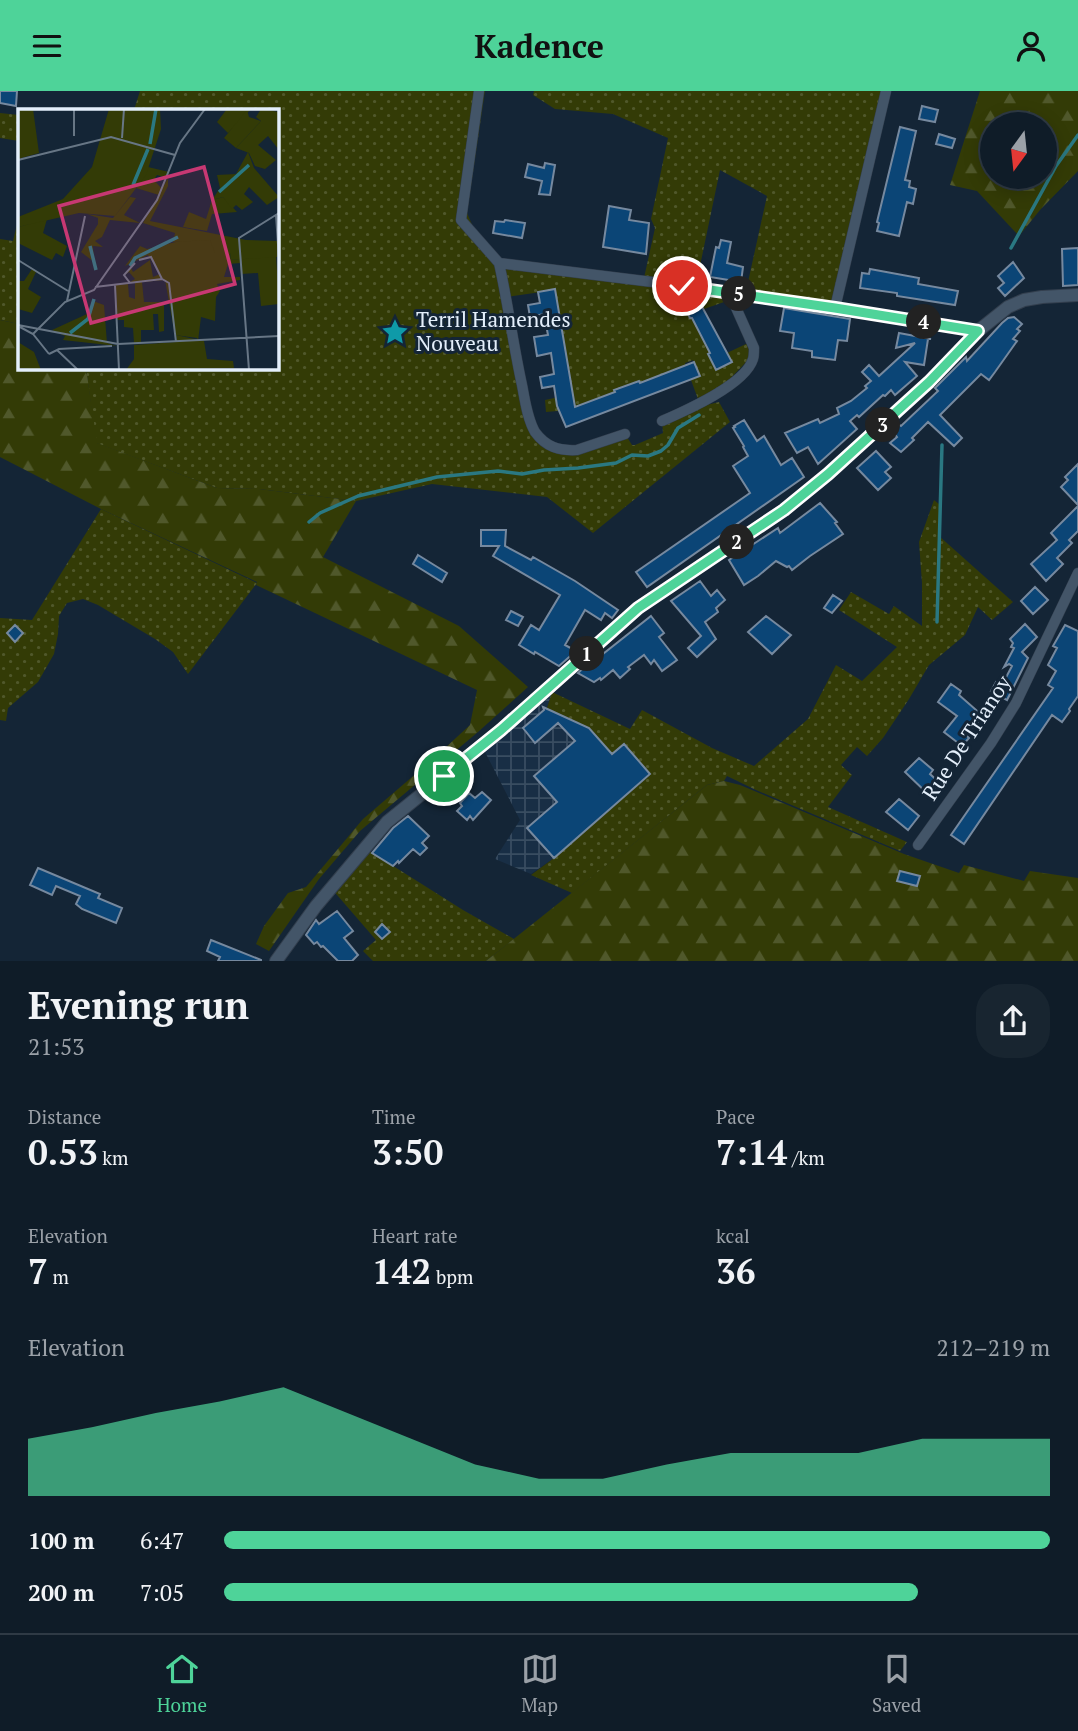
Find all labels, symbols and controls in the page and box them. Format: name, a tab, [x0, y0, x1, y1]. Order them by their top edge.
text: Kadence	[474, 25, 604, 67]
icon: menu	[28, 27, 66, 65]
icon: person	[1012, 27, 1050, 65]
inset map	[18, 109, 278, 369]
north arrow	[980, 112, 1057, 189]
map controls	[980, 112, 1057, 189]
pin	[652, 256, 712, 316]
icon: check	[663, 267, 701, 305]
pin: 5	[722, 277, 756, 311]
text: 5	[733, 281, 744, 306]
place label: Terril Hamendes Nouveau	[416, 305, 570, 357]
pin: 4	[906, 305, 942, 339]
text: 4	[918, 309, 929, 334]
place icon: Terril Hamendes Nouveau	[380, 317, 410, 347]
pin: 3	[866, 407, 900, 443]
text: 3	[877, 412, 888, 437]
pin: 2	[720, 525, 754, 559]
text: 2	[731, 529, 742, 554]
pin: 1	[570, 637, 604, 671]
text: 1	[581, 641, 592, 666]
street label: Rue De Trianoy	[915, 669, 1017, 805]
pin	[414, 746, 474, 806]
icon: arrive	[425, 757, 463, 795]
text: Evening run	[28, 980, 249, 1030]
button: share	[976, 984, 1050, 1058]
text: 21:53	[28, 1031, 85, 1062]
text: Distance	[28, 1104, 101, 1129]
text: Time	[372, 1104, 415, 1129]
text: Pace	[716, 1104, 755, 1129]
text: 0.53	[28, 1129, 98, 1175]
text: 3:50	[372, 1129, 443, 1175]
text: 7:14	[716, 1129, 787, 1175]
text: km	[98, 1145, 129, 1170]
text: /km	[787, 1145, 825, 1170]
text: Elevation	[28, 1223, 108, 1248]
text: Heart rate	[372, 1223, 457, 1248]
text: kcal	[716, 1223, 750, 1248]
text: 7	[28, 1248, 48, 1294]
text: 142	[372, 1248, 431, 1294]
text: 36	[716, 1248, 756, 1294]
text: m	[48, 1264, 69, 1289]
text: bpm	[431, 1264, 473, 1289]
text: Elevation	[28, 1332, 125, 1363]
text: 212–219 m	[937, 1332, 1050, 1363]
text: 100 m	[28, 1525, 94, 1556]
text: 6:47	[140, 1525, 184, 1556]
text: 200 m	[28, 1577, 94, 1608]
text: 7:05	[140, 1577, 184, 1608]
tab: Home	[157, 1650, 207, 1717]
tab: Map	[521, 1650, 559, 1717]
tab: Saved	[872, 1650, 921, 1717]

